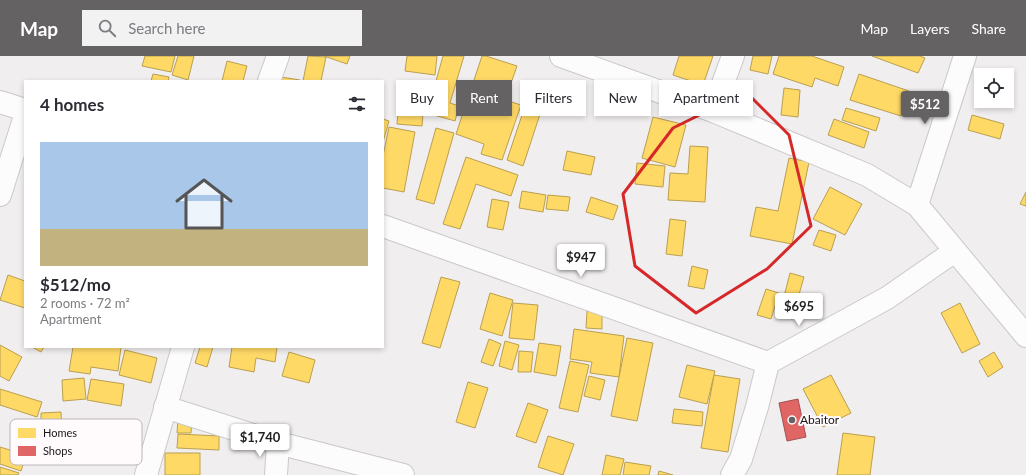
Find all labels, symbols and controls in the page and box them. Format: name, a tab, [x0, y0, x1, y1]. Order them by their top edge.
search box	[82, 10, 362, 46]
text: Map	[20, 17, 58, 40]
icon: search	[96, 17, 118, 39]
text: Search here	[128, 19, 206, 37]
text: Map	[860, 20, 888, 37]
text: Layers	[910, 20, 950, 37]
text: Share	[972, 20, 1006, 37]
map controls	[974, 68, 1014, 108]
button: locate	[974, 68, 1014, 108]
chip: Buy	[396, 80, 448, 116]
chip: Rent	[456, 80, 512, 116]
chip: Filters	[520, 80, 586, 116]
chip: New	[594, 80, 651, 116]
chip: Apartment	[659, 80, 753, 116]
pin: $512	[901, 91, 949, 125]
icon: filters	[346, 93, 368, 115]
text: 4 homes	[40, 94, 104, 115]
text: $512	[910, 96, 940, 112]
icon: home	[168, 168, 240, 240]
pin: $947	[557, 244, 605, 278]
text: $947	[566, 249, 596, 265]
text: $512/mo	[40, 274, 111, 295]
pin: $695	[775, 293, 823, 327]
text: 2 rooms · 72 m²	[40, 295, 130, 311]
text: $695	[784, 298, 814, 314]
text: Apartment	[40, 311, 101, 327]
place label: Abaitor	[800, 412, 840, 427]
marker: Abaitor	[787, 415, 797, 425]
legend	[10, 419, 142, 465]
pin: $1,740	[227, 424, 293, 458]
text: Homes	[43, 426, 77, 439]
text: $1,740	[240, 429, 280, 445]
text: Shops	[43, 444, 72, 457]

